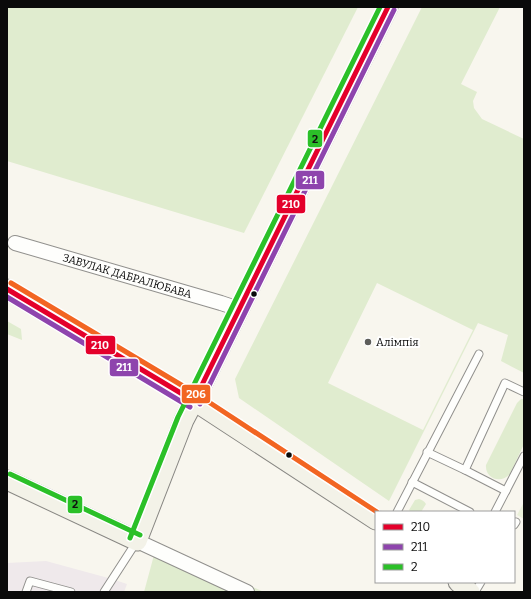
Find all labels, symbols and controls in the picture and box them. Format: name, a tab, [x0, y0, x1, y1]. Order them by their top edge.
line badge: 2	[307, 129, 323, 148]
text: 2	[312, 133, 318, 146]
line badge: 211	[295, 170, 325, 190]
text: 211	[302, 174, 318, 187]
line badge: 210	[276, 194, 306, 214]
text: 210	[282, 198, 300, 211]
street label: ЗАВУЛАК ДАБРАЛЮБАВА	[61, 251, 193, 301]
unlabelled marker	[249, 289, 259, 299]
line badge: 210	[85, 335, 116, 355]
place label: Алімпія	[376, 336, 419, 349]
marker: Алімпія	[363, 337, 373, 347]
text: 210	[91, 339, 109, 352]
line badge: 211	[109, 358, 139, 377]
text: 211	[116, 361, 132, 374]
line badge: 206	[181, 384, 211, 404]
text: 206	[186, 388, 206, 401]
unlabelled marker	[284, 450, 294, 460]
line badge: 2	[67, 495, 83, 514]
text: 2	[72, 498, 78, 511]
legend	[375, 511, 515, 583]
text: 210	[411, 520, 430, 534]
text: 211	[411, 540, 427, 554]
text: 2	[411, 560, 418, 574]

